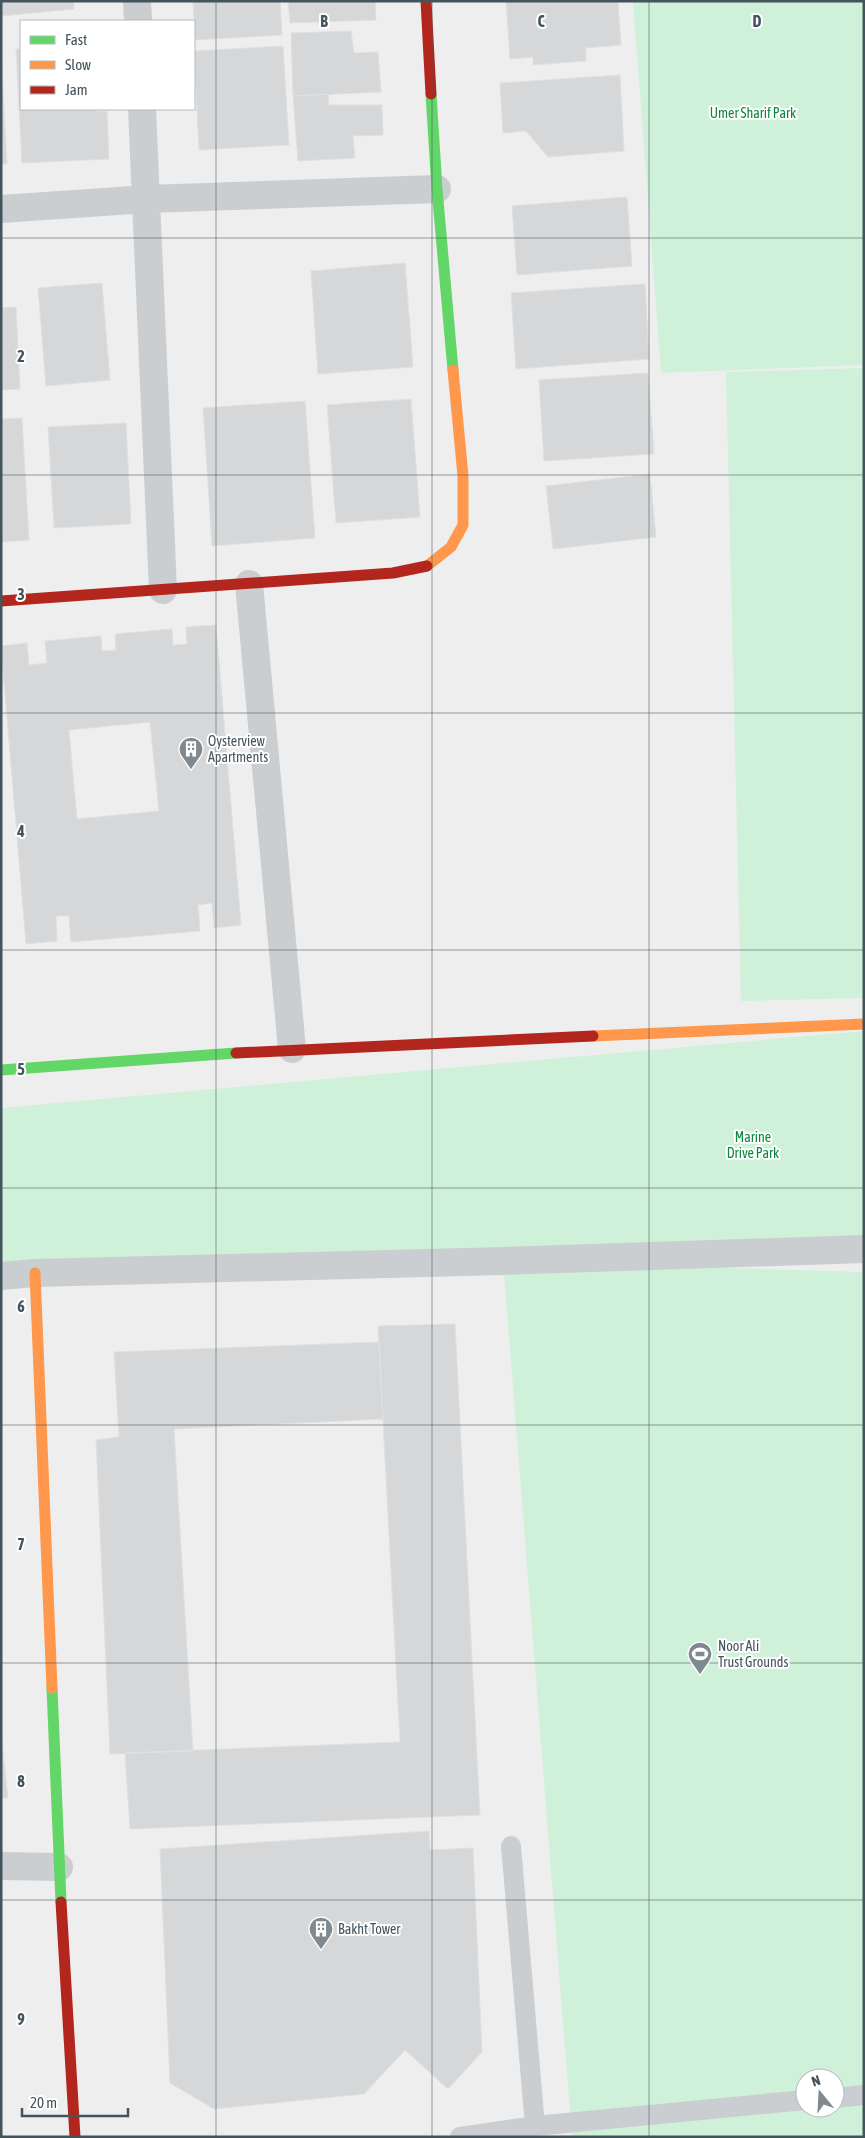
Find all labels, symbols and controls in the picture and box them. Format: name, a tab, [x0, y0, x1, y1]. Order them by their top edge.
text: B	[320, 12, 328, 30]
text: C	[537, 12, 545, 30]
text: D	[753, 12, 762, 30]
legend	[20, 20, 195, 110]
text: Fast	[65, 31, 87, 48]
text: Slow	[65, 56, 91, 73]
text: Jam	[65, 81, 88, 98]
park label: Umer Sharif Park	[710, 105, 796, 121]
text: 2	[17, 347, 25, 365]
text: 3	[17, 585, 25, 603]
place label: Oysterview Apartments	[208, 733, 268, 765]
building icon: Oysterview Apartments	[178, 736, 204, 770]
text: 4	[16, 822, 25, 840]
text: 5	[17, 1060, 25, 1078]
park label: Marine Drive Park	[727, 1129, 779, 1161]
text: 6	[17, 1297, 25, 1315]
text: 7	[17, 1535, 25, 1553]
place label: Noor Ali Trust Grounds	[718, 1638, 788, 1670]
sports icon: Noor Ali Trust Grounds	[687, 1641, 713, 1675]
text: 8	[17, 1772, 25, 1790]
building icon: Bakht Tower	[308, 1916, 334, 1950]
place label: Bakht Tower	[338, 1921, 401, 1937]
text: 9	[17, 2010, 25, 2028]
north arrow	[795, 2068, 845, 2118]
text: N	[810, 2072, 822, 2090]
scale bar	[22, 2086, 129, 2118]
text: 20 m	[30, 2094, 57, 2111]

